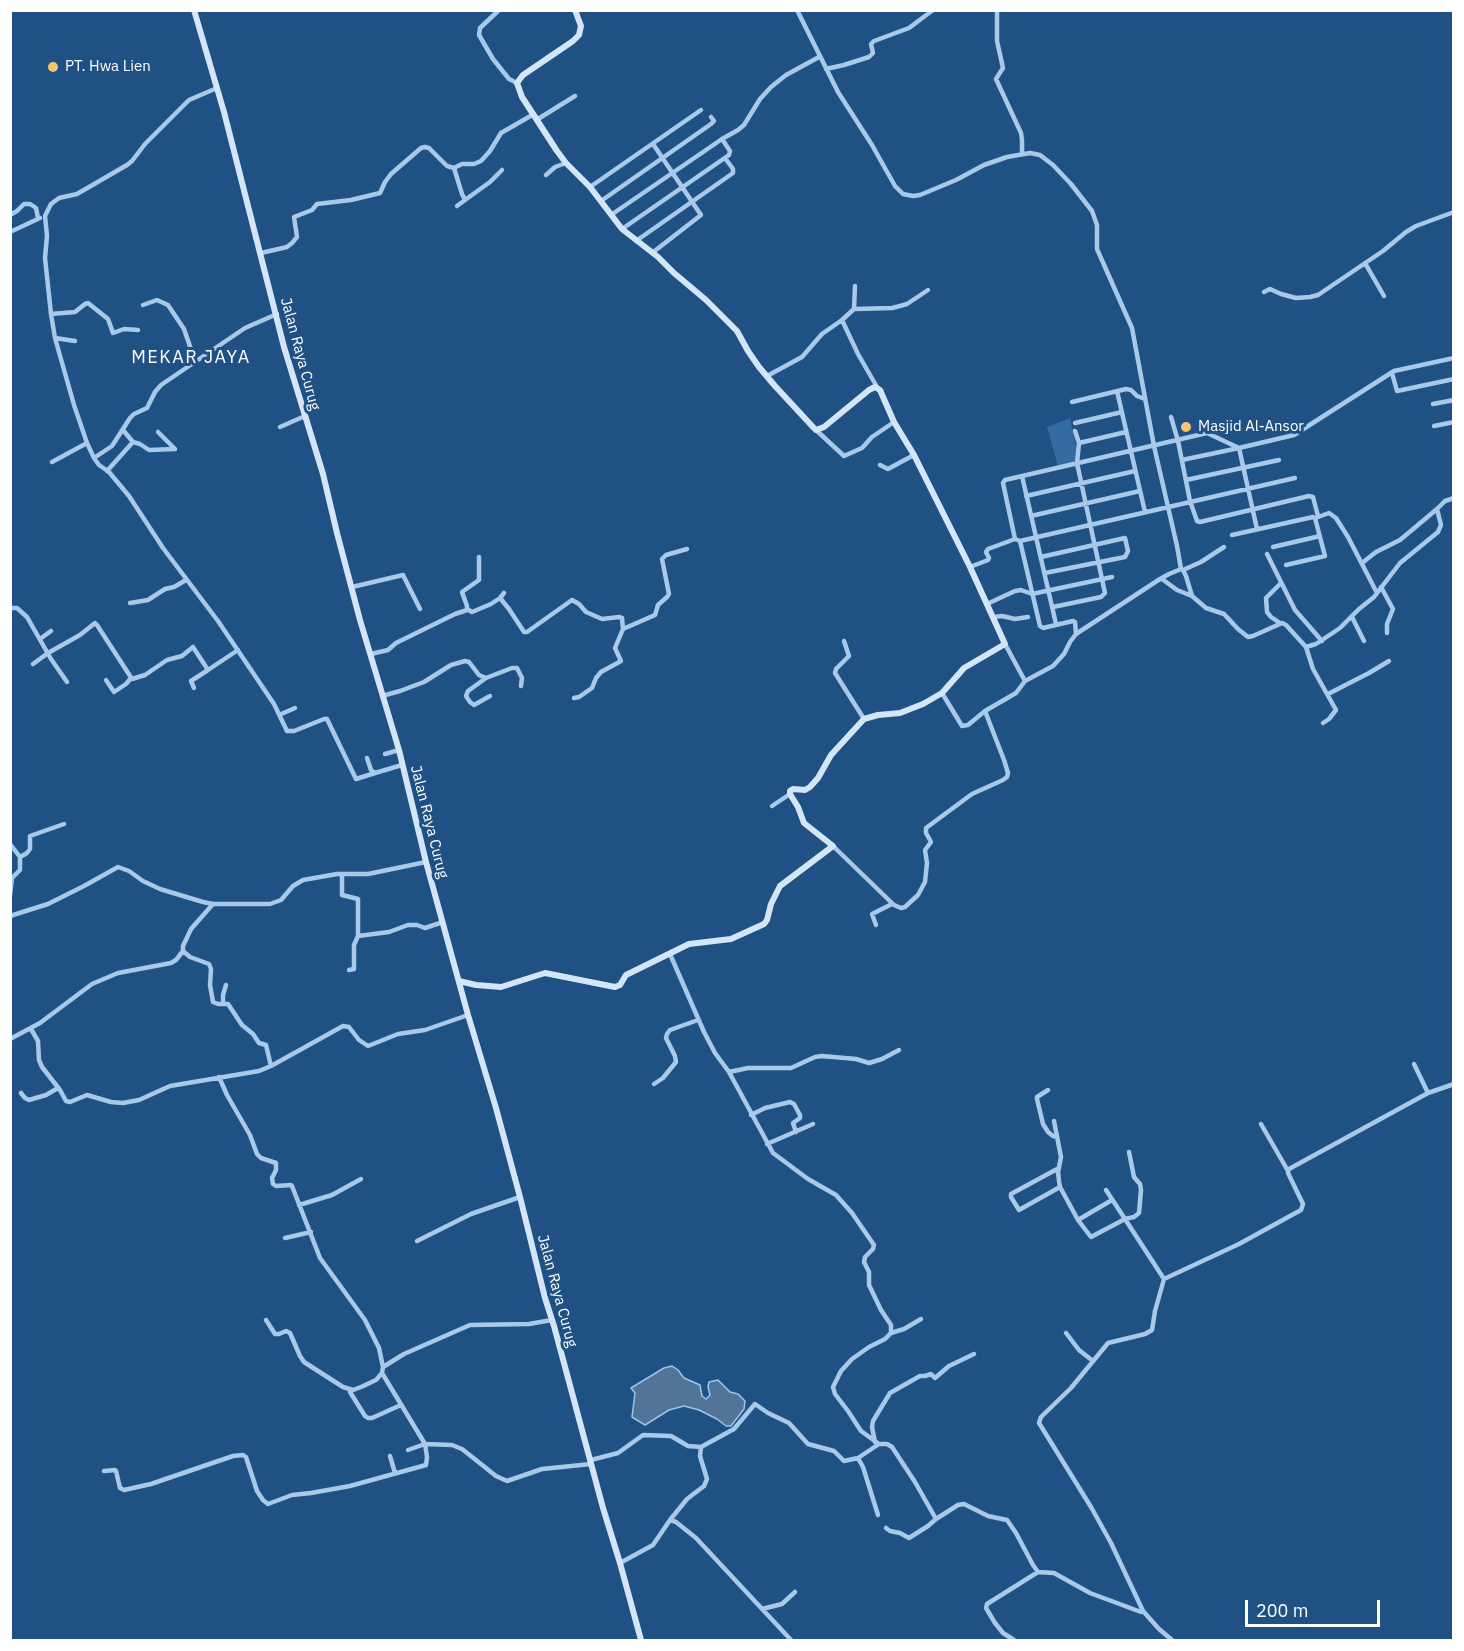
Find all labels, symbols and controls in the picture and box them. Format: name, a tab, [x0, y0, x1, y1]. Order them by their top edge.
place label: PT. Hwa Lien	[65, 58, 151, 76]
marker: PT. Hwa Lien	[46, 60, 60, 74]
street label: Jalan Raya Curug	[276, 296, 324, 412]
district label: MEKAR JAYA	[131, 347, 251, 369]
place label: Masjid Al-Ansor	[1198, 418, 1304, 436]
marker: Masjid Al-Ansor	[1179, 420, 1193, 434]
street label: Jalan Raya Curug	[406, 764, 452, 880]
street label: Jalan Raya Curug	[533, 1233, 581, 1349]
scale bar	[1248, 1588, 1383, 1626]
text: 200 m	[1256, 1599, 1308, 1622]

